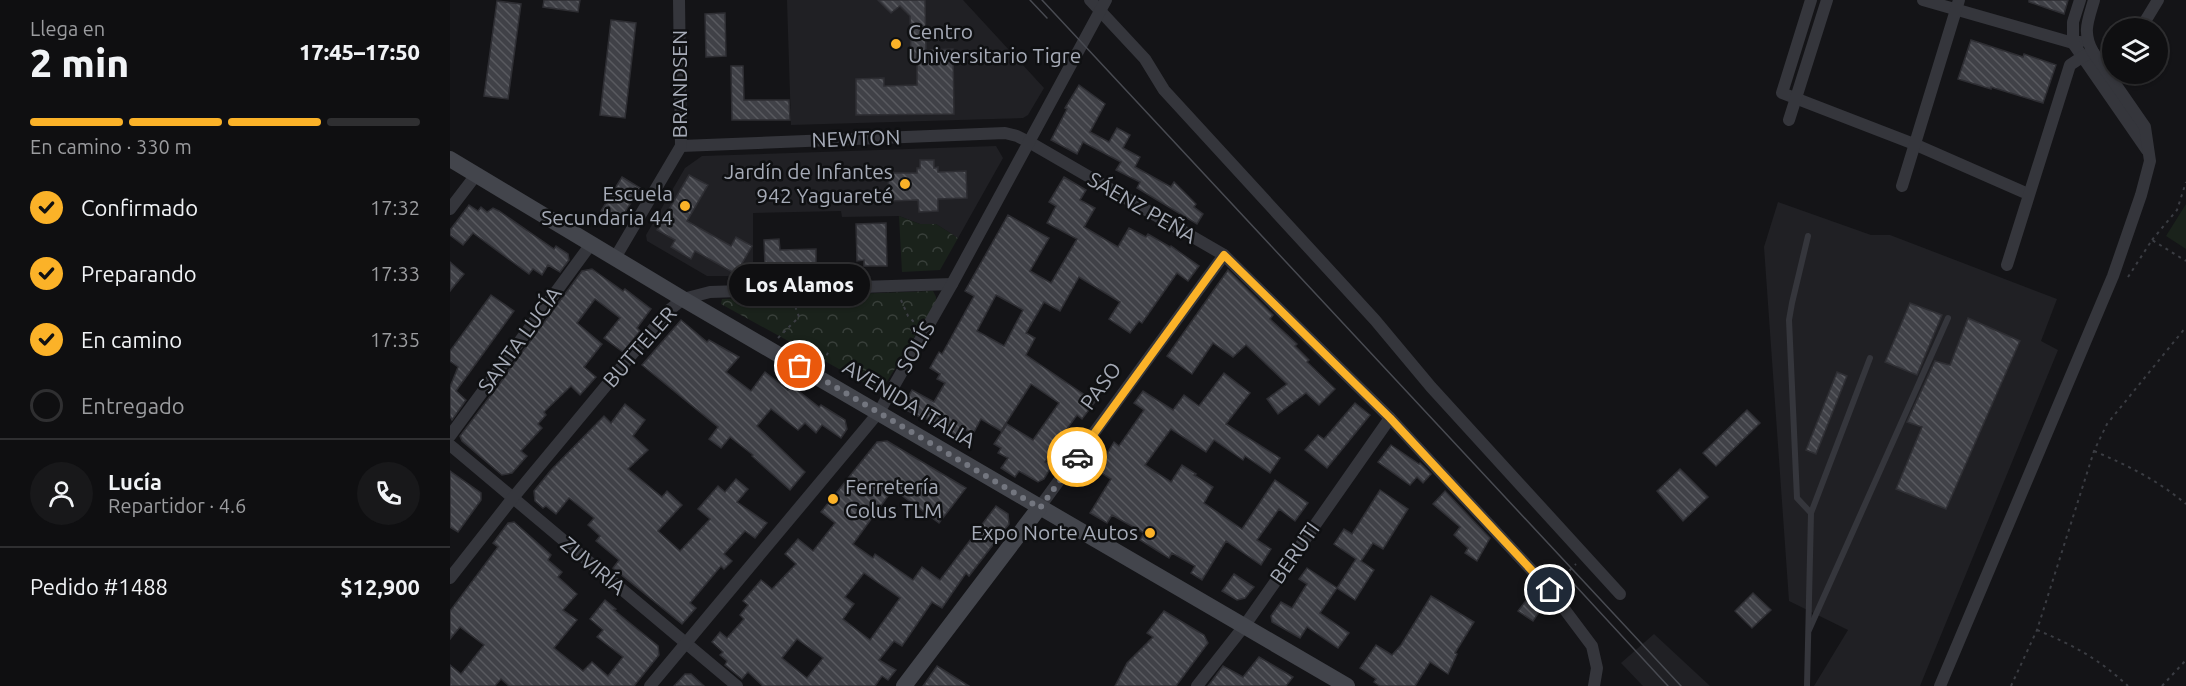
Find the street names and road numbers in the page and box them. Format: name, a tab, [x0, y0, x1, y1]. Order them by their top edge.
street label: BRANDSEN	[667, 30, 691, 138]
street label: NEWTON	[811, 124, 901, 152]
street label: SÁENZ PEÑA	[1084, 166, 1201, 248]
street label: SANTA LUCÍA	[473, 281, 566, 397]
street label: BUTTELER	[598, 301, 681, 392]
street label: SOLÍS	[891, 317, 939, 376]
street label: AVENIDA ITALIA	[839, 354, 980, 452]
street label: PASO	[1075, 357, 1125, 414]
street label: BERUTI	[1264, 517, 1324, 588]
street label: ZUVIRÍA	[556, 531, 631, 599]

